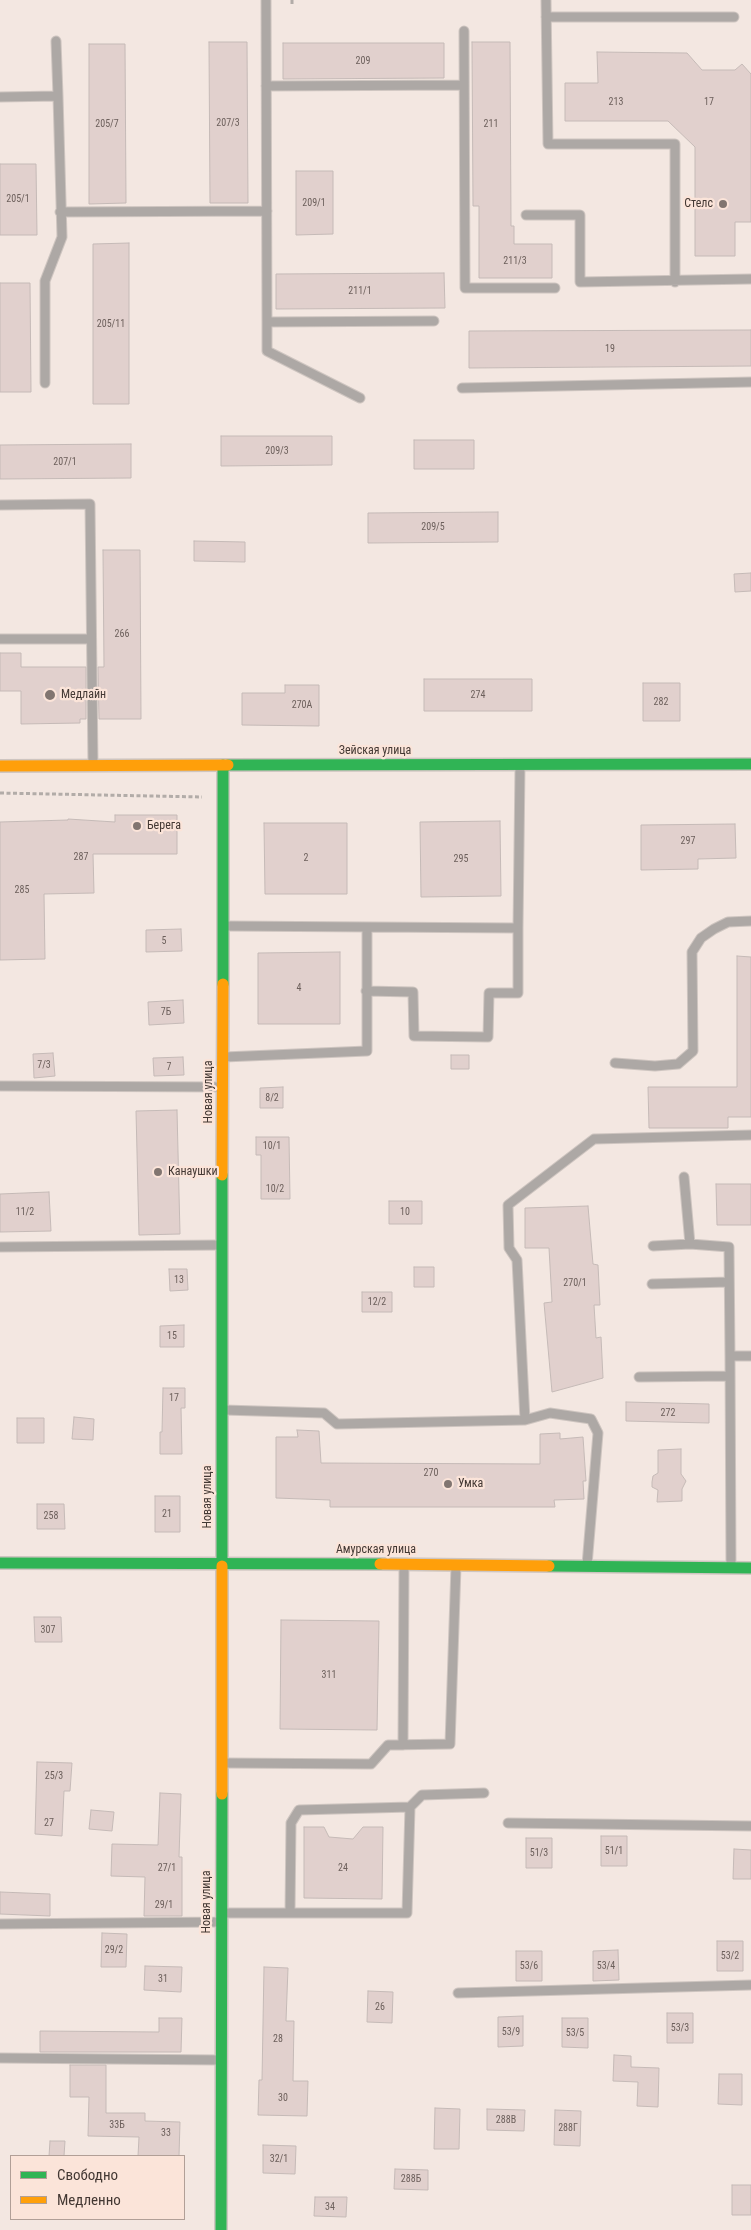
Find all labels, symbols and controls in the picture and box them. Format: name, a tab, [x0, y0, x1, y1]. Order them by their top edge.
house number: 209	[356, 55, 370, 67]
house number: 213	[609, 96, 623, 108]
house number: 17	[704, 96, 714, 108]
house number: 207/3	[216, 117, 240, 129]
house number: 205/7	[95, 118, 119, 130]
house number: 211	[484, 118, 498, 130]
house number: 205/1	[6, 193, 30, 205]
house number: 209/1	[302, 197, 326, 209]
place label: Стелс	[684, 197, 713, 211]
marker: Стелс	[717, 198, 729, 210]
house number: 211/3	[503, 255, 527, 267]
house number: 211/1	[348, 285, 372, 297]
house number: 205/11	[97, 318, 125, 330]
house number: 19	[605, 343, 615, 355]
house number: 209/3	[265, 445, 289, 457]
house number: 207/1	[53, 456, 77, 468]
house number: 209/5	[421, 521, 445, 533]
house number: 266	[115, 628, 129, 640]
marker: Медлайн	[43, 688, 57, 702]
place label: Медлайн	[61, 688, 106, 702]
house number: 274	[471, 689, 485, 701]
house number: 282	[654, 696, 668, 708]
house number: 270А	[292, 699, 312, 711]
street label: Зейская улица	[339, 744, 411, 758]
place label: Берега	[147, 819, 181, 833]
marker: Берега	[131, 820, 143, 832]
house number: 297	[681, 835, 695, 847]
house number: 287	[74, 851, 88, 863]
house number: 2	[304, 852, 308, 864]
house number: 295	[454, 853, 468, 865]
house number: 285	[15, 884, 29, 896]
house number: 5	[162, 935, 166, 947]
house number: 4	[297, 982, 301, 994]
house number: 7Б	[161, 1006, 171, 1018]
house number: 7/3	[37, 1059, 51, 1071]
house number: 7	[167, 1061, 171, 1073]
street label: Новая улица	[202, 1061, 216, 1123]
house number: 8/2	[265, 1092, 279, 1104]
house number: 10/1	[263, 1140, 281, 1152]
place label: Канаушки	[168, 1165, 218, 1179]
marker: Канаушки	[152, 1166, 164, 1178]
house number: 10/2	[266, 1183, 284, 1195]
house number: 11/2	[16, 1206, 34, 1218]
house number: 10	[400, 1206, 410, 1218]
house number: 13	[174, 1274, 184, 1286]
house number: 270/1	[563, 1277, 587, 1289]
house number: 12/2	[368, 1296, 386, 1308]
house number: 15	[167, 1330, 177, 1342]
house number: 17	[169, 1392, 179, 1404]
house number: 272	[661, 1407, 675, 1419]
street label: Новая улица	[201, 1466, 215, 1528]
house number: 270	[424, 1467, 438, 1479]
place label: Умка	[458, 1477, 483, 1491]
marker: Умка	[442, 1478, 454, 1490]
house number: 21	[162, 1508, 172, 1520]
house number: 258	[44, 1510, 58, 1522]
street label: Амурская улица	[336, 1543, 416, 1557]
house number: 307	[41, 1624, 55, 1636]
house number: 311	[322, 1669, 336, 1681]
house number: 25/3	[45, 1770, 63, 1782]
house number: 27	[44, 1817, 54, 1829]
house number: 51/1	[605, 1845, 623, 1857]
house number: 51/3	[530, 1847, 548, 1859]
house number: 27/1	[158, 1862, 176, 1874]
house number: 24	[338, 1862, 348, 1874]
street label: Новая улица	[200, 1871, 214, 1933]
house number: 29/1	[155, 1899, 173, 1911]
house number: 29/2	[105, 1944, 123, 1956]
house number: 53/2	[721, 1950, 739, 1962]
house number: 53/6	[520, 1960, 538, 1972]
house number: 53/4	[597, 1960, 615, 1972]
house number: 31	[158, 1973, 168, 1985]
house number: 26	[375, 2001, 385, 2013]
house number: 53/3	[671, 2022, 689, 2034]
house number: 53/9	[502, 2026, 520, 2038]
house number: 53/5	[566, 2027, 584, 2039]
house number: 28	[273, 2033, 283, 2045]
house number: 30	[278, 2092, 288, 2104]
house number: 288В	[496, 2114, 516, 2126]
house number: 33Б	[109, 2119, 125, 2131]
house number: 288Г	[558, 2122, 578, 2134]
house number: 33	[161, 2127, 171, 2139]
house number: 32/1	[270, 2153, 288, 2165]
legend	[10, 2155, 185, 2220]
text: Свободно	[57, 2166, 118, 2184]
house number: 288Б	[401, 2173, 421, 2185]
text: Медленно	[57, 2191, 121, 2209]
house number: 34	[325, 2201, 335, 2213]

